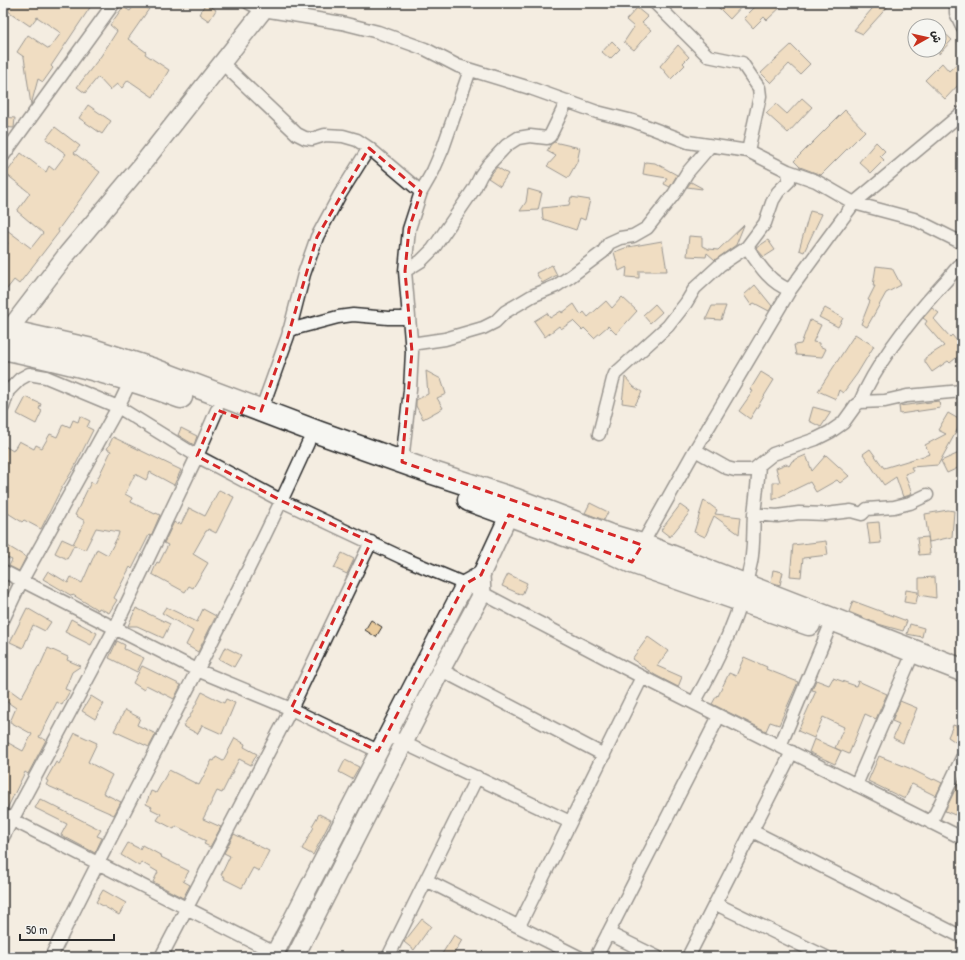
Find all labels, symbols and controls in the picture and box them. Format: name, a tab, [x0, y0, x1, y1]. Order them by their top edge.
north arrow	[907, 18, 947, 58]
text: ش	[929, 30, 945, 44]
scale bar	[20, 916, 114, 942]
text: 50 m	[26, 921, 47, 938]

